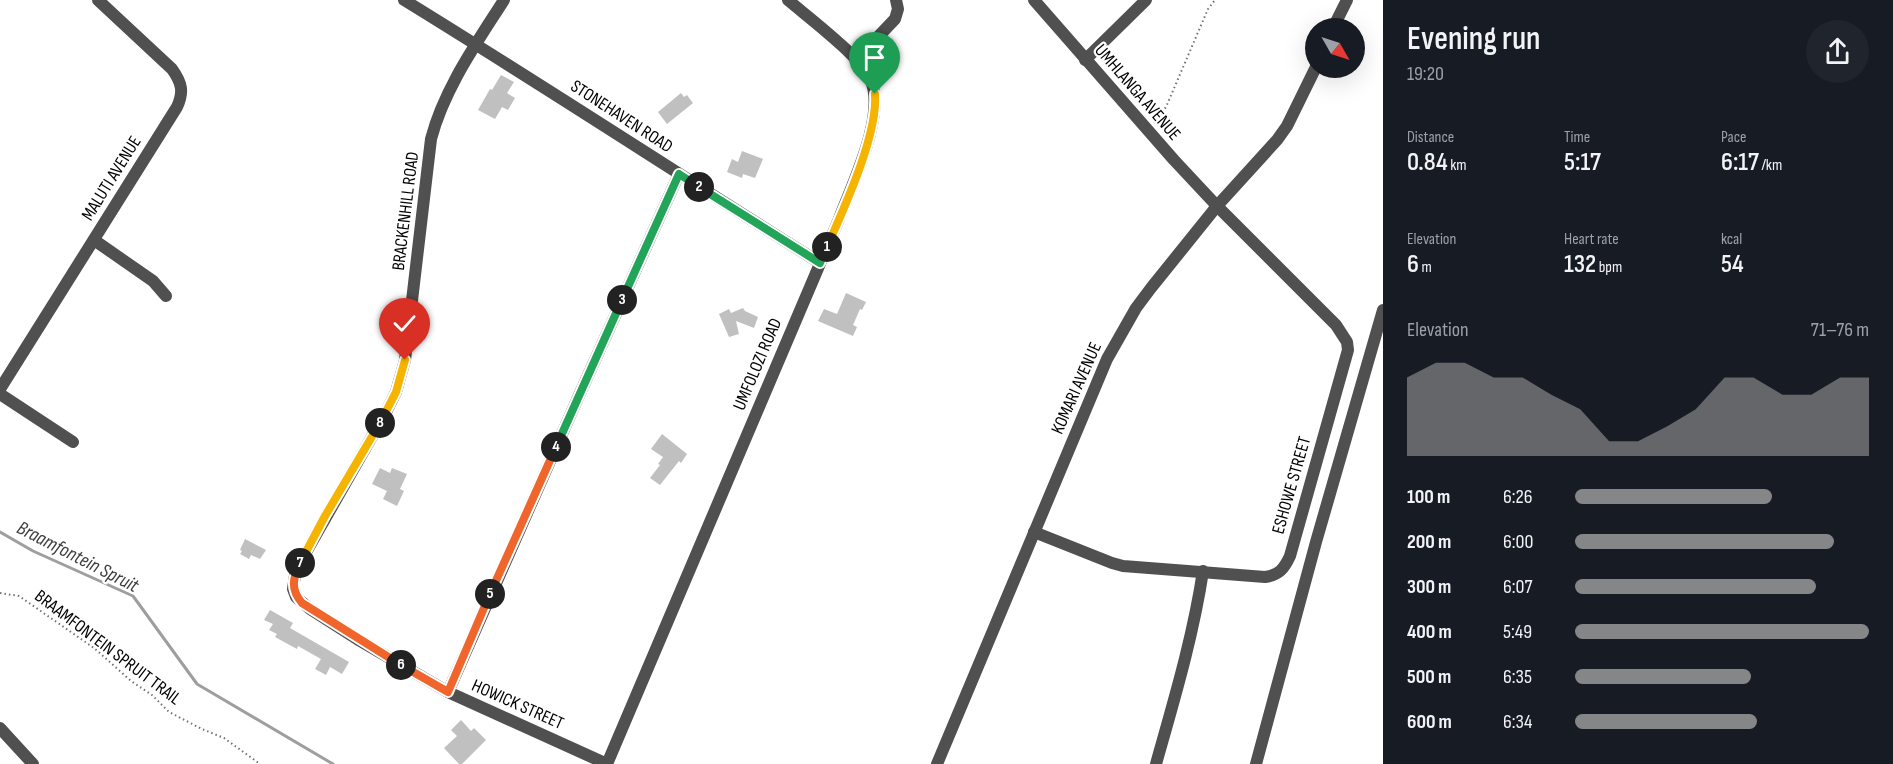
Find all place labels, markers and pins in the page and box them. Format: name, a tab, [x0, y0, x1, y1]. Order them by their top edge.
pin	[849, 32, 900, 94]
pin: 2	[684, 172, 714, 202]
pin: 1	[812, 232, 842, 262]
pin: 3	[607, 285, 637, 315]
pin	[379, 298, 430, 360]
pin: 8	[365, 408, 395, 438]
pin: 4	[541, 432, 571, 462]
pin: 7	[285, 548, 315, 578]
pin: 5	[475, 579, 505, 609]
pin: 6	[386, 650, 416, 680]

